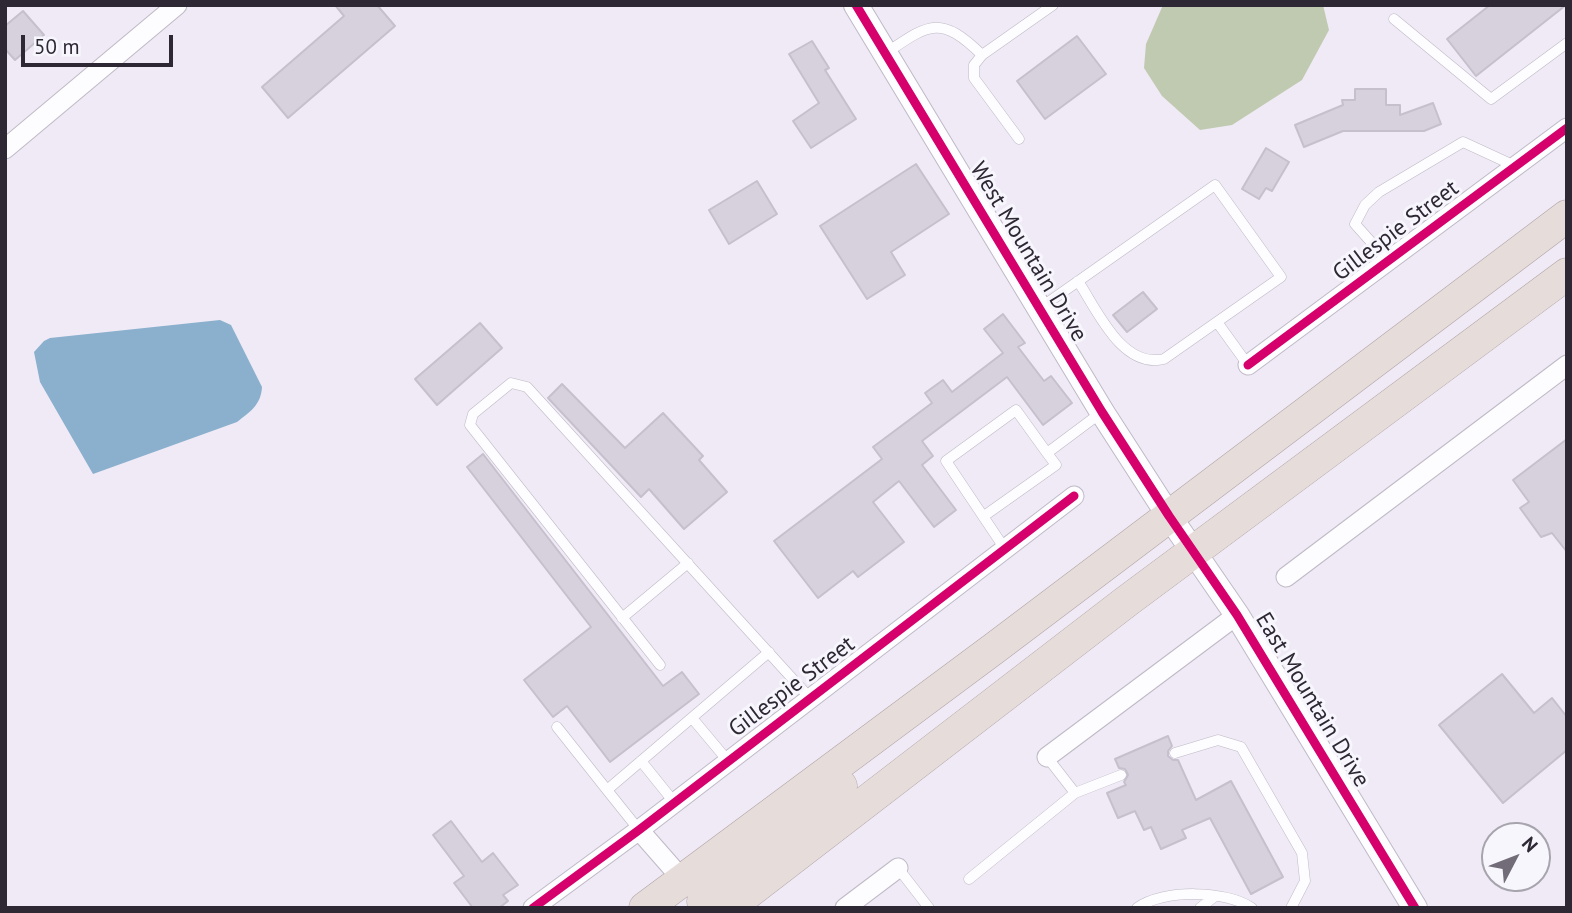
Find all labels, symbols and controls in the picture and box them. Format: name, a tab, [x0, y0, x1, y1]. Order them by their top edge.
scale bar	[24, 21, 177, 65]
text: 50 m	[34, 33, 80, 60]
street label: West Mountain Drive	[964, 157, 1092, 347]
street label: Gillespie Street	[1328, 175, 1464, 287]
street label: East Mountain Drive	[1249, 608, 1375, 792]
street label: Gillespie Street	[724, 631, 860, 743]
north arrow	[1481, 822, 1551, 892]
text: N	[1517, 832, 1543, 857]

